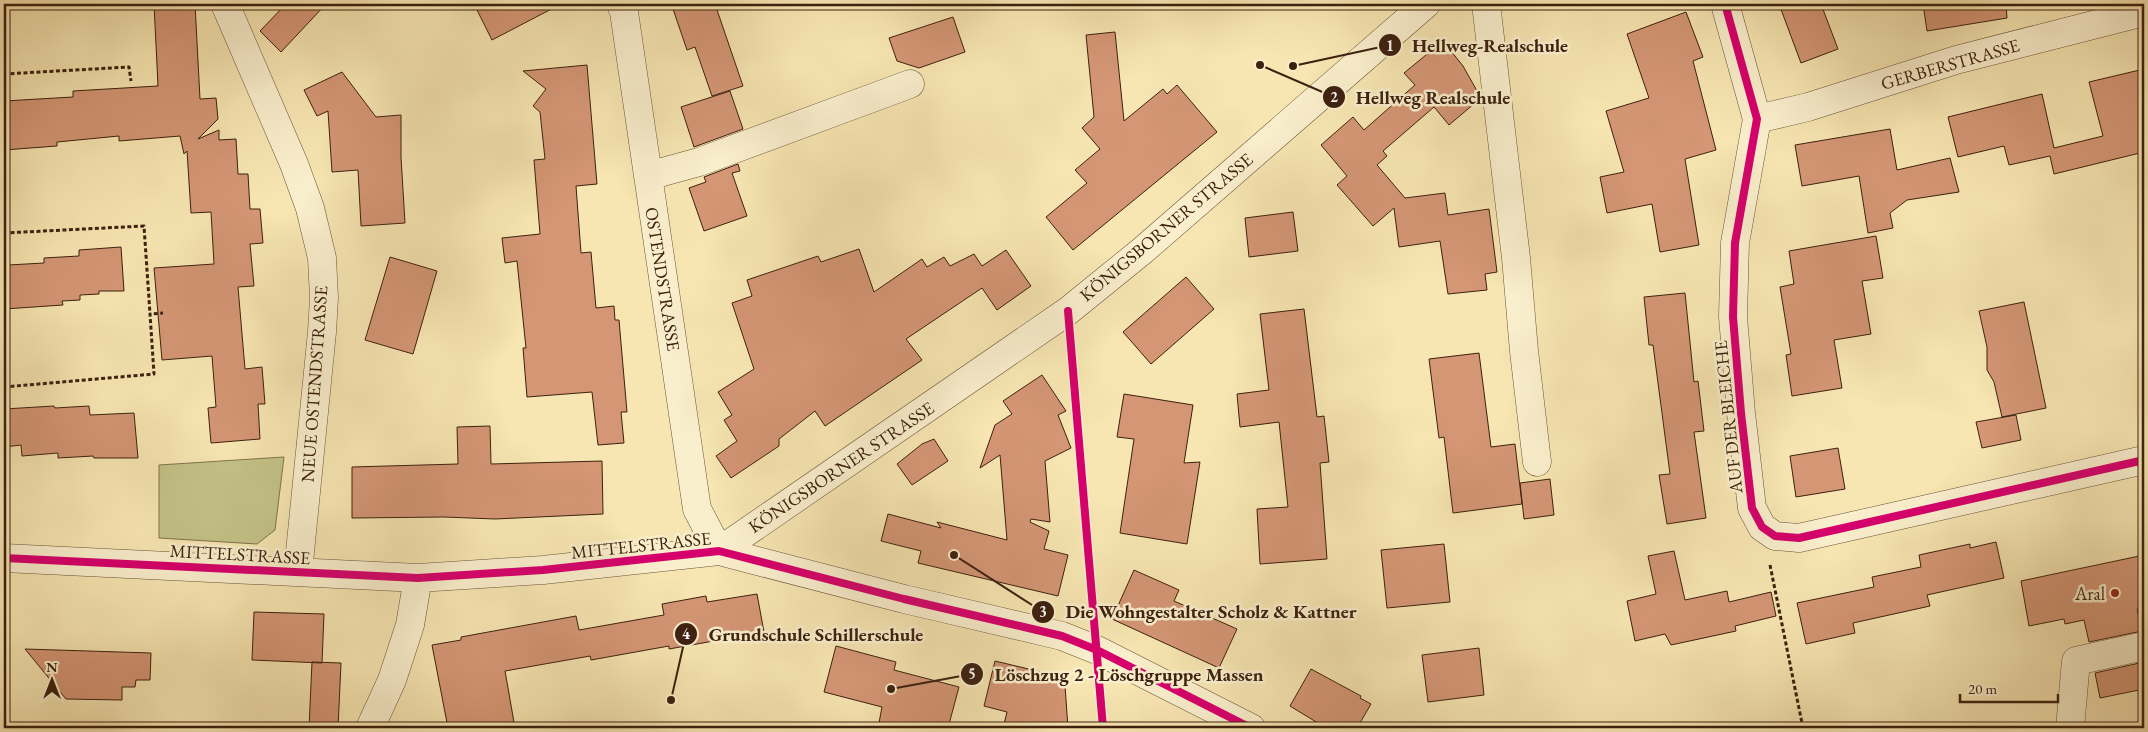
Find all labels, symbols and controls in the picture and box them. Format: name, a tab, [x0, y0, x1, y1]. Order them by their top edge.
callout: Hellweg-Realschule	[1377, 28, 1578, 62]
text: Hellweg-Realschule	[1412, 33, 1568, 58]
street label: GERBERSTRASSE	[1878, 33, 2022, 95]
text: 1	[1386, 36, 1394, 55]
callout: Hellweg Realschule	[1321, 80, 1520, 114]
text: Hellweg Realschule	[1356, 85, 1510, 110]
text: 2	[1330, 87, 1338, 106]
street label: KÖNIGSBORNER STRASSE	[1075, 148, 1257, 306]
street label: OSTENDSTRASSE	[640, 205, 686, 353]
street label: NEUE OSTENDSTRASSE	[296, 285, 332, 483]
street label: AUF DER BLEICHE	[1709, 339, 1748, 496]
street label: KÖNIGSBORNER STRASSE	[744, 396, 938, 538]
street label: MITTELSTRASSE	[570, 526, 712, 564]
street label: MITTELSTRASSE	[169, 539, 311, 569]
place label: Aral	[2074, 582, 2105, 605]
marker: Aral	[2109, 587, 2121, 599]
callout: Die Wohngestalter Scholz & Kattner	[1031, 595, 1367, 629]
text: Die Wohngestalter Scholz & Kattner	[1065, 599, 1357, 624]
text: 3	[1039, 602, 1047, 621]
callout: Grundschule Schillerschule	[673, 617, 933, 651]
text: Grundschule Schillerschule	[709, 622, 923, 647]
text: 4	[682, 624, 691, 643]
north arrow	[28, 654, 78, 704]
callout: Löschzug 2 - Löschgruppe Massen	[959, 657, 1273, 691]
text: N	[46, 658, 58, 676]
text: Löschzug 2 - Löschgruppe Massen	[995, 662, 1264, 687]
text: 5	[968, 664, 976, 683]
scale bar	[1960, 672, 2058, 704]
text: 20 m	[1968, 679, 1997, 698]

